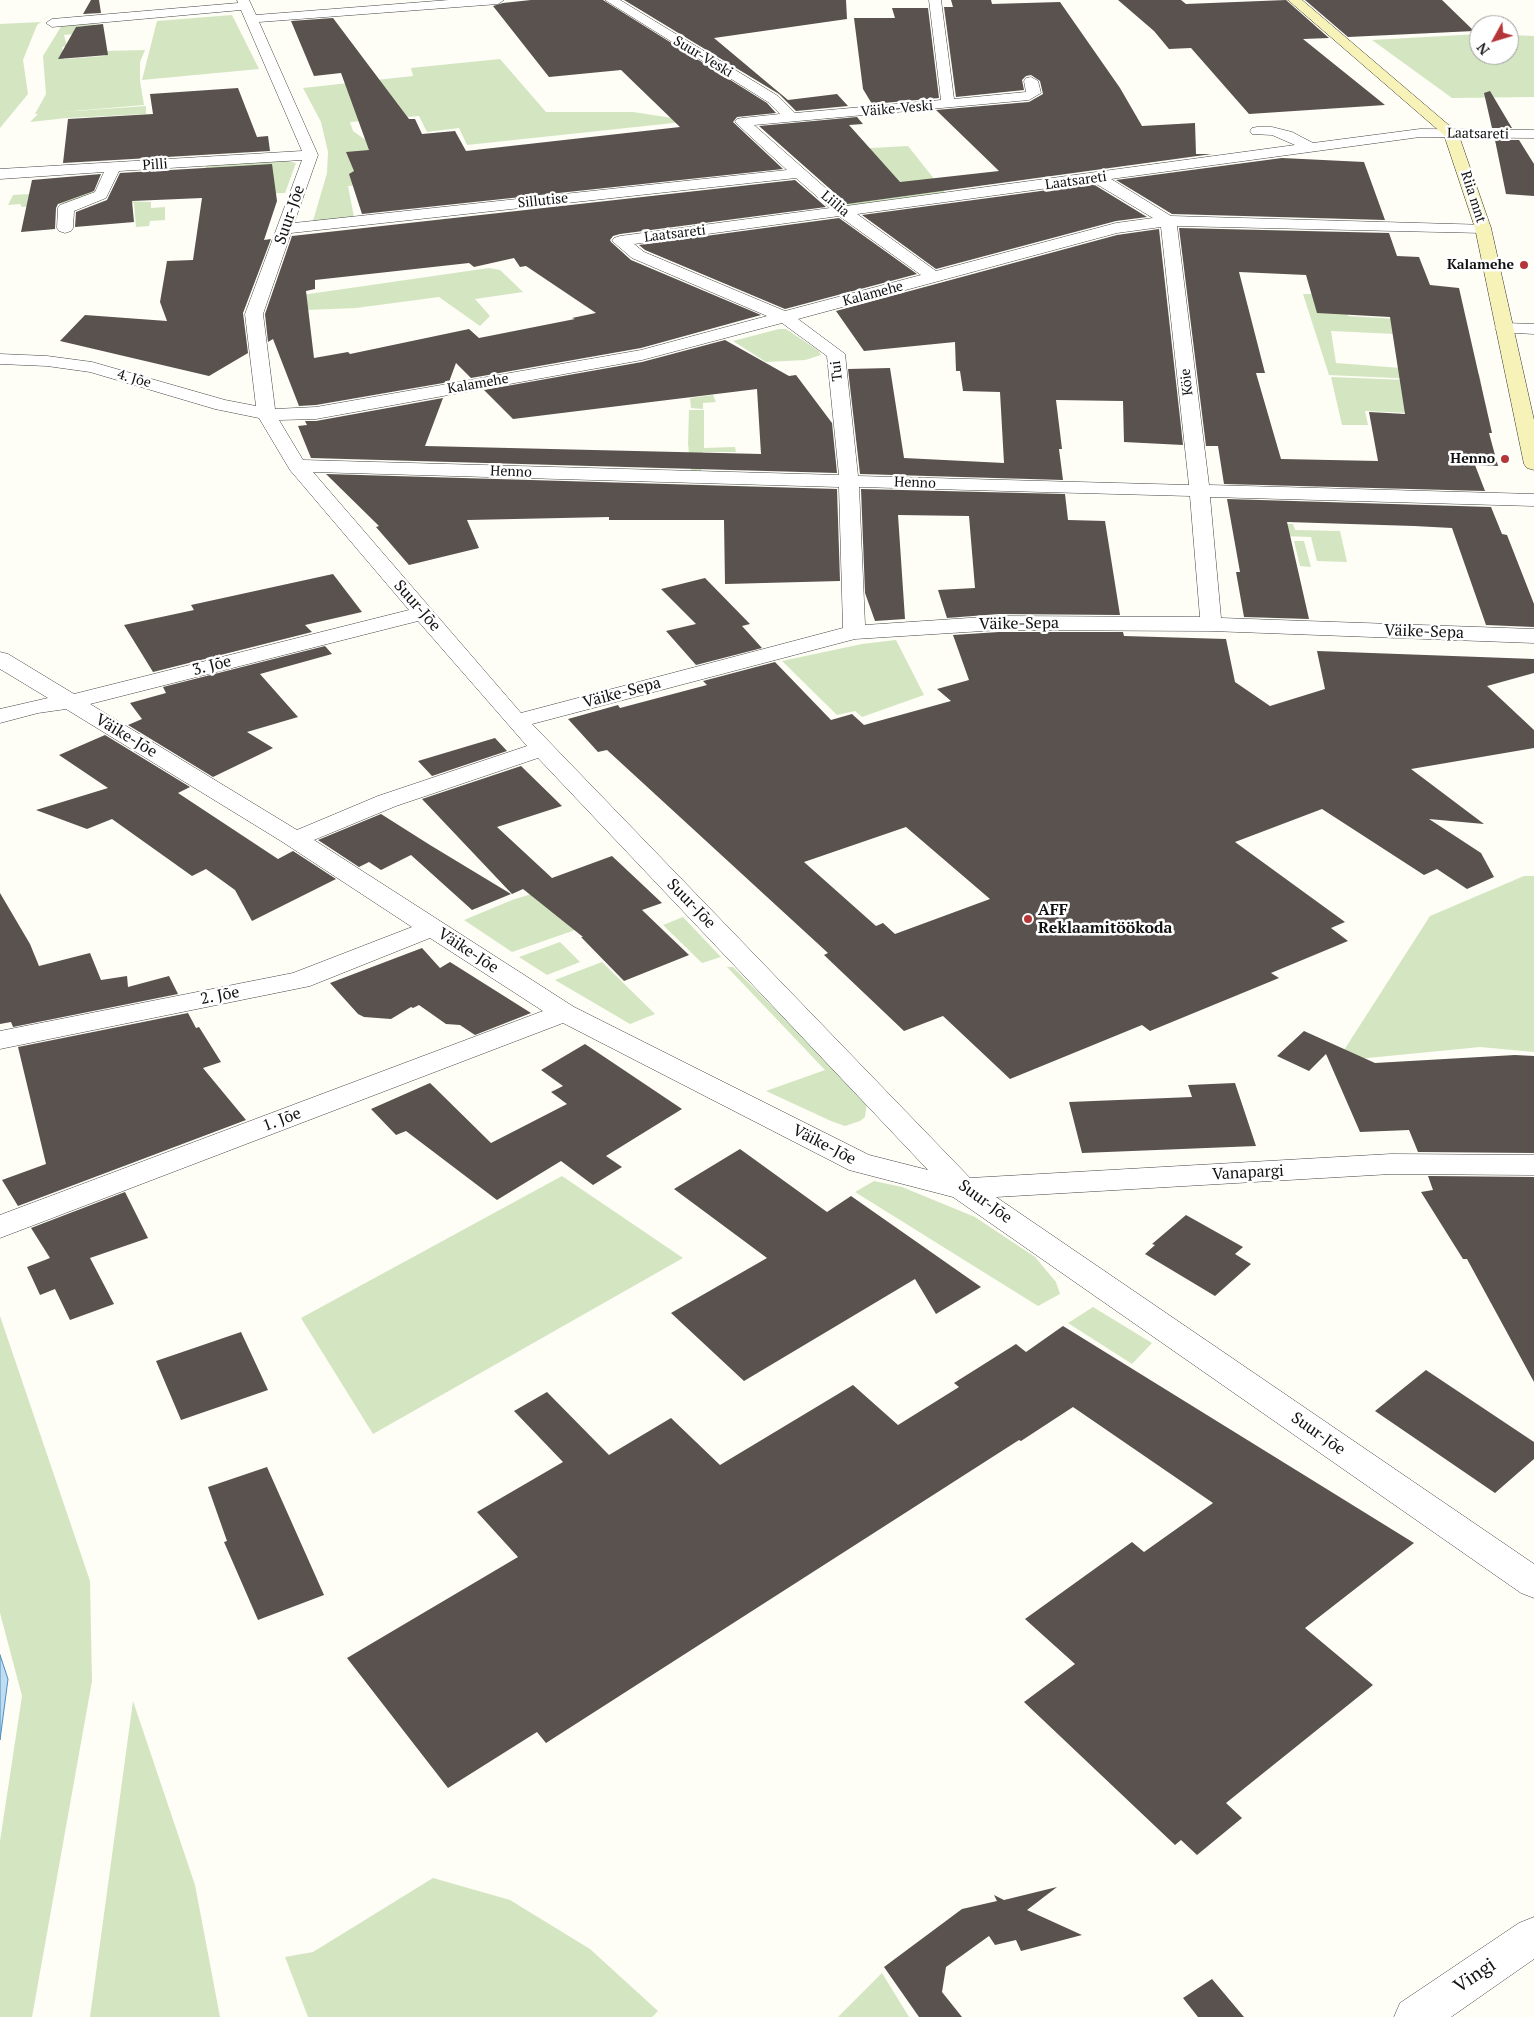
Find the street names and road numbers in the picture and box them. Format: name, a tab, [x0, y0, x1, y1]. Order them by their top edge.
street label: Suur-Veski	[670, 33, 736, 81]
street label: Väike-Veski	[860, 97, 934, 121]
street label: Laatsareti	[1447, 125, 1509, 143]
street label: Pilli	[142, 156, 168, 174]
street label: Laatsareti	[1044, 168, 1108, 194]
street label: Riia mnt	[1457, 169, 1489, 225]
street label: Suur-Jõe	[271, 183, 309, 247]
street label: Liilia	[817, 187, 853, 221]
street label: Sillutise	[517, 190, 569, 212]
street label: Laatsareti	[643, 222, 707, 246]
street label: Kalamehe	[841, 278, 905, 310]
street label: Tui	[828, 360, 846, 382]
street label: 4. Jõe	[115, 366, 153, 392]
street label: Köie	[1177, 367, 1197, 397]
street label: Kalamehe	[446, 370, 510, 398]
street label: Henno	[490, 463, 532, 481]
street label: Henno	[894, 474, 936, 492]
street label: Suur-Jõe	[390, 576, 444, 636]
street label: Väike-Sepa	[979, 614, 1059, 634]
street label: Väike-Sepa	[1384, 621, 1464, 643]
street label: 3. Jõe	[191, 652, 233, 680]
street label: Väike-Sepa	[581, 673, 663, 713]
street label: Väike-Jõe	[92, 710, 160, 762]
street label: Suur-Jõe	[663, 875, 719, 933]
street label: Väike-Jõe	[434, 924, 502, 978]
street label: 2. Jõe	[199, 983, 241, 1009]
street label: 1. Jõe	[260, 1104, 304, 1136]
street label: Väike-Jõe	[789, 1121, 859, 1169]
street label: Vanapargi	[1212, 1162, 1284, 1184]
street label: Suur-Jõe	[954, 1176, 1016, 1228]
street label: Suur-Jõe	[1287, 1408, 1349, 1460]
street label: Vingi	[1450, 1954, 1500, 1998]

